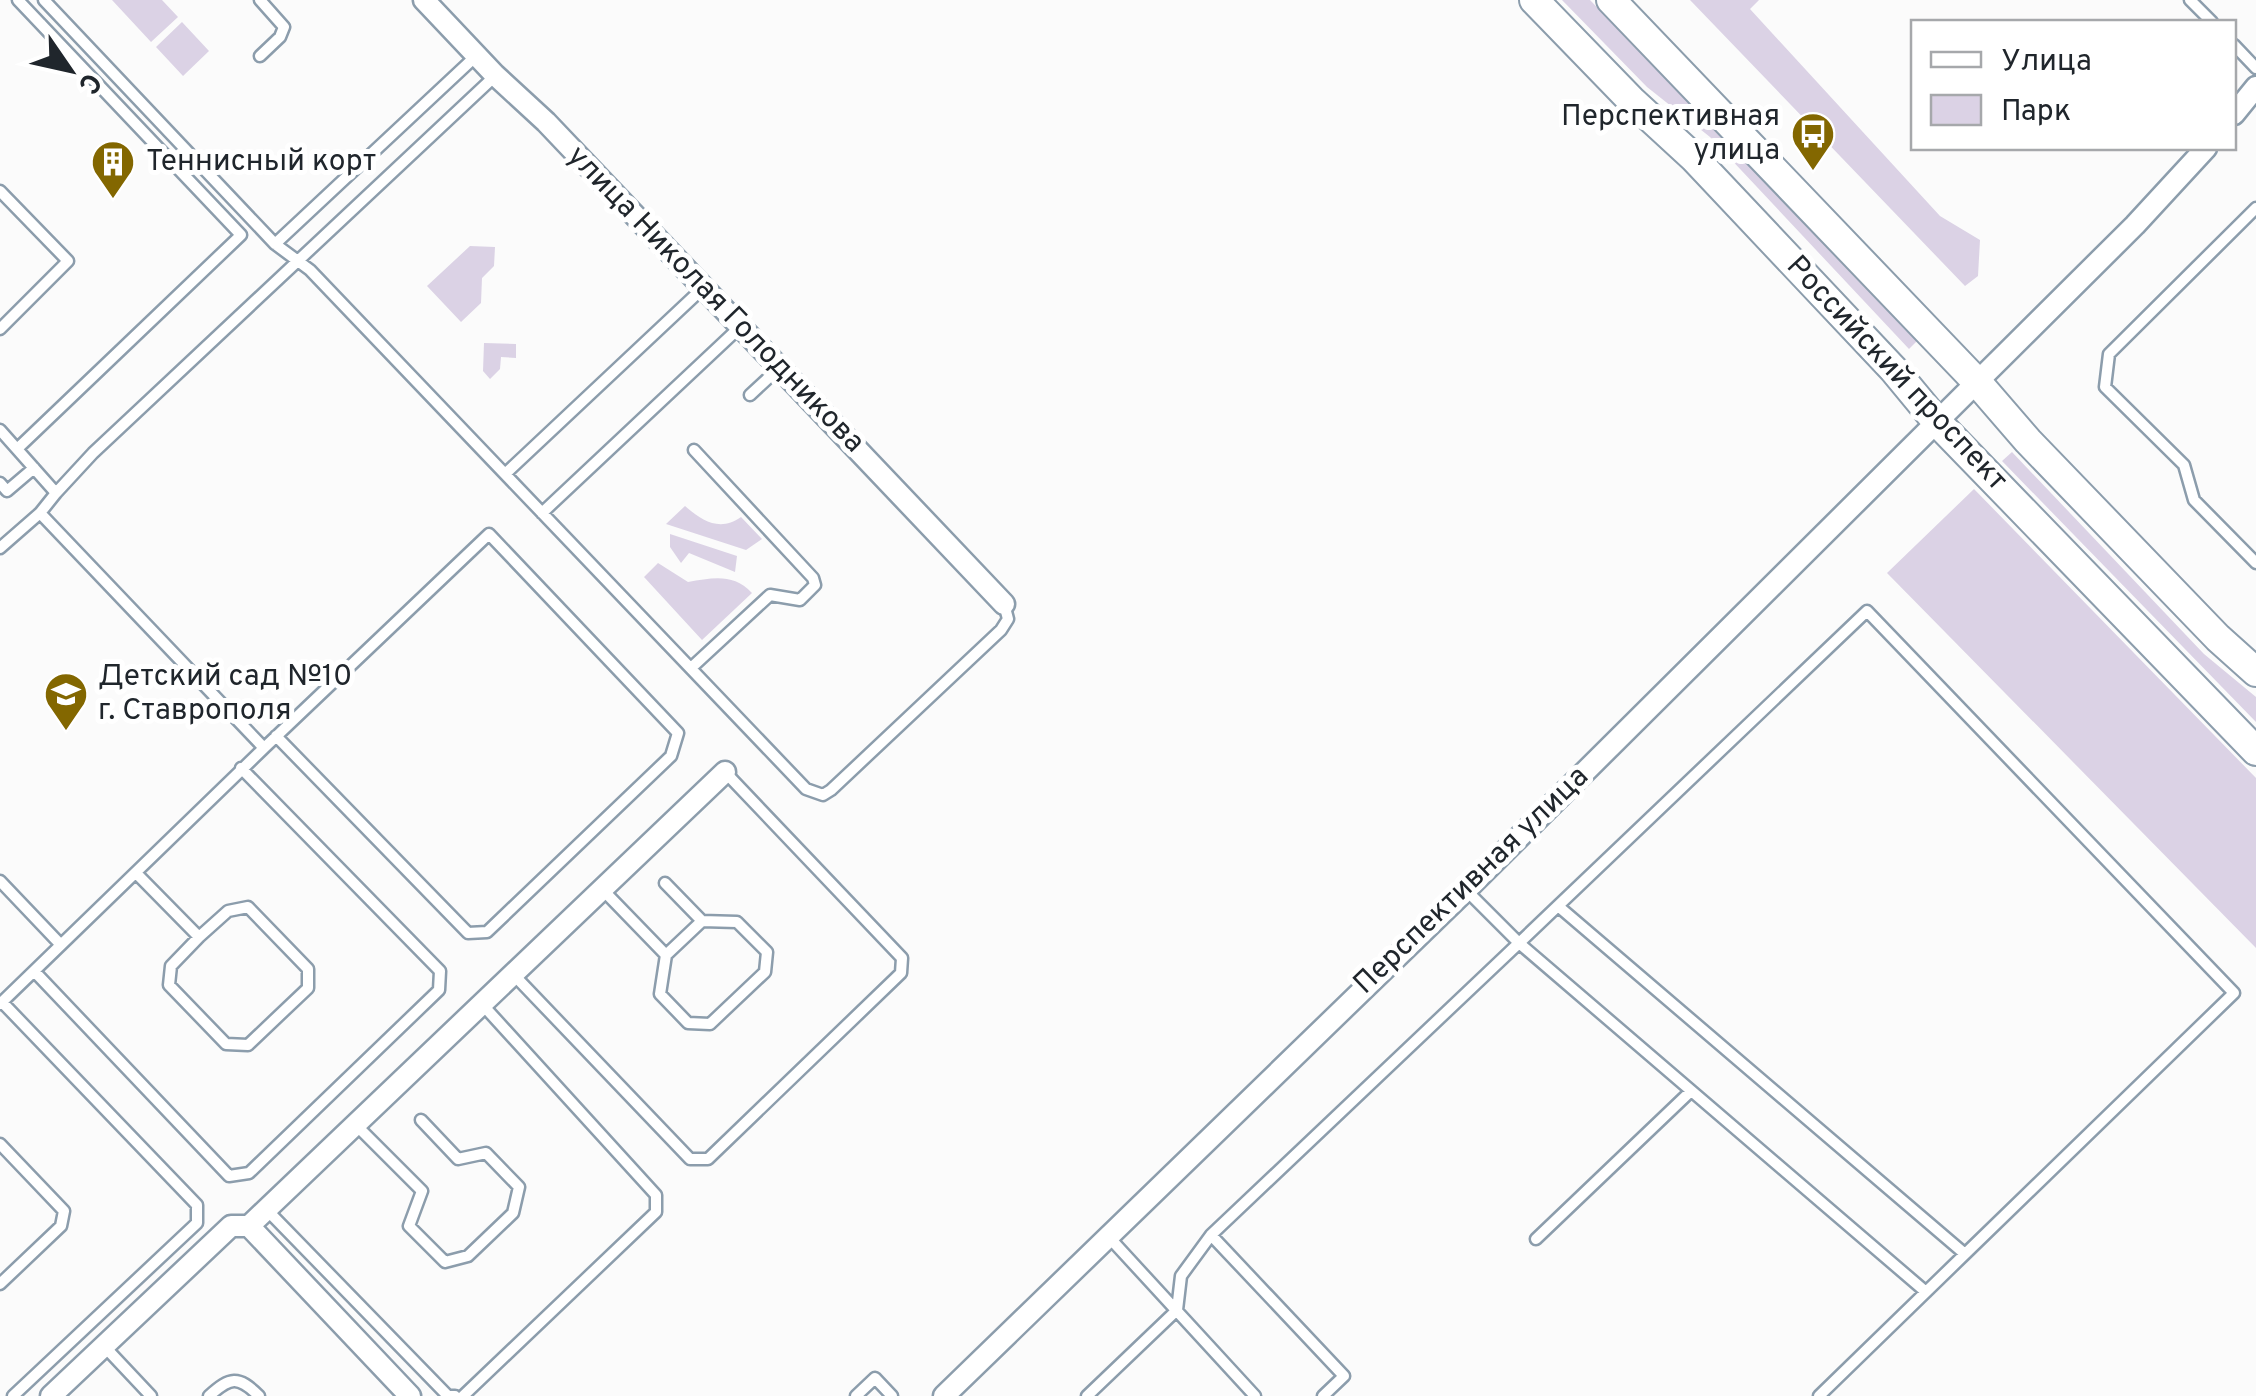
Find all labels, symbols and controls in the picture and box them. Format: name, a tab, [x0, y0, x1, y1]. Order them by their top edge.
north arrow	[20, 20, 120, 120]
legend	[1911, 20, 2236, 150]
text: Улица	[2001, 44, 2092, 81]
text: С	[68, 65, 108, 100]
text: Парк	[2001, 94, 2071, 131]
place label: Перспективная улица	[1561, 99, 1780, 170]
bus stop icon: Перспективная улица	[1790, 111, 1836, 172]
building icon: Теннисный корт	[90, 139, 136, 200]
street label: улица Николая Голодникова	[558, 139, 872, 461]
place label: Теннисный корт	[146, 144, 376, 181]
street label: Российский проспект	[1777, 249, 2015, 499]
place label: Детский сад №10 г. Ставрополя	[98, 659, 352, 730]
school or university icon: Детский сад №10 г. Ставрополя	[43, 671, 89, 732]
street label: Перспективная улица	[1347, 759, 1597, 1003]

